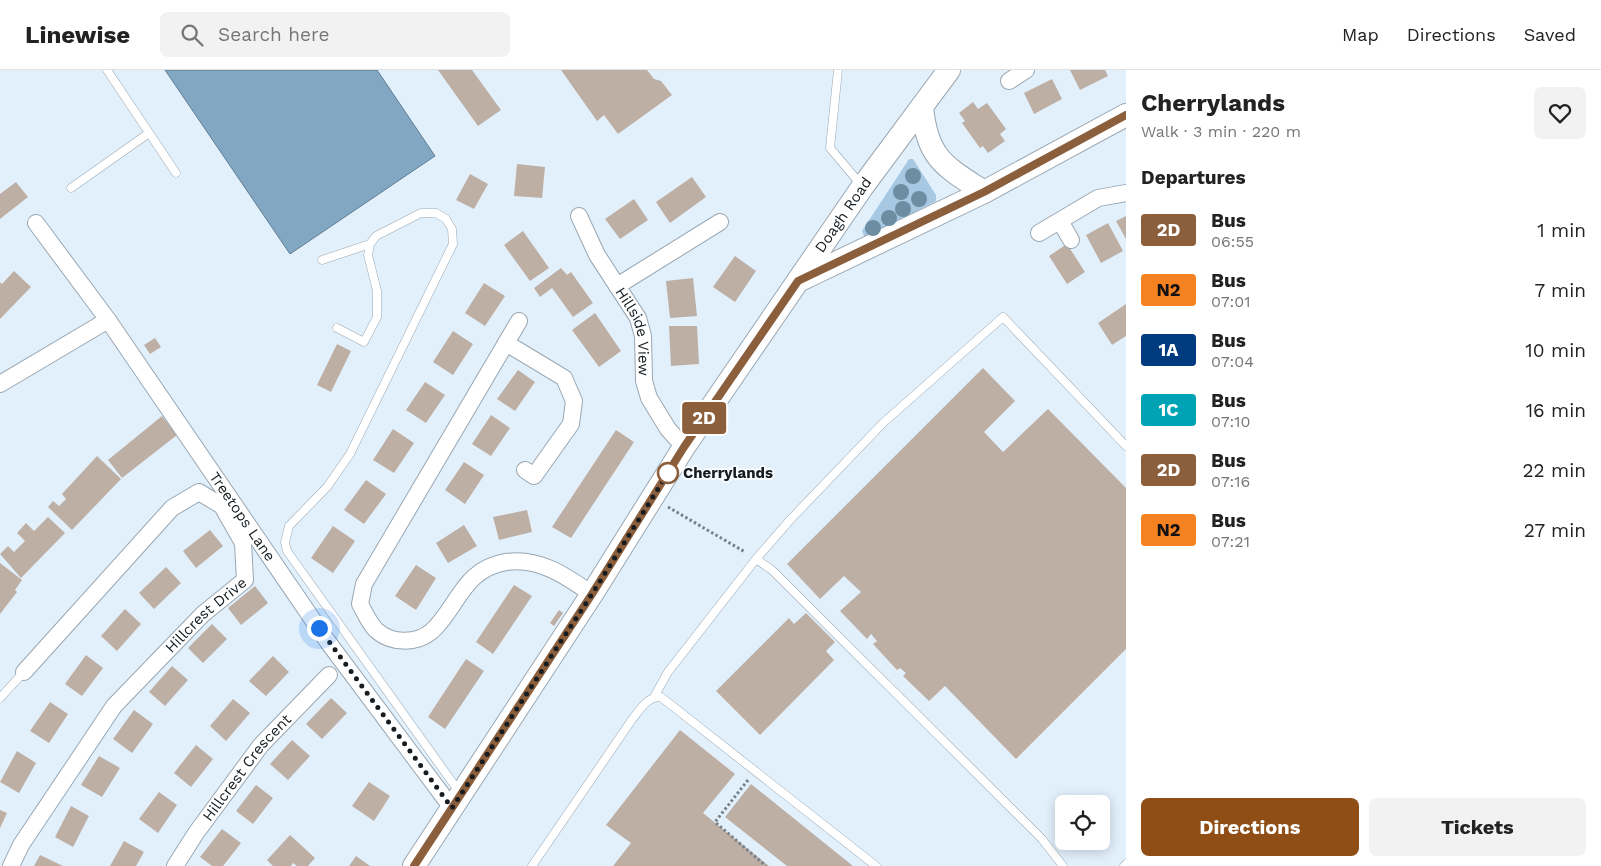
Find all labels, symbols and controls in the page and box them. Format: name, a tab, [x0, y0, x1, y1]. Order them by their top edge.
search box	[160, 12, 510, 57]
text: Linewise	[25, 21, 130, 49]
icon: search	[178, 21, 206, 49]
text: Search here	[218, 23, 329, 46]
text: Map	[1342, 24, 1379, 45]
text: Directions	[1407, 24, 1496, 45]
text: Saved	[1524, 24, 1576, 45]
button: heart	[1534, 87, 1586, 139]
text: Cherrylands	[1141, 89, 1285, 117]
text: Walk · 3 min · 220 m	[1141, 122, 1301, 141]
text: Departures	[1141, 166, 1246, 189]
street label: Doagh Road	[811, 174, 875, 256]
text: Bus	[1211, 209, 1246, 232]
text: 2D	[1157, 219, 1180, 240]
text: 1 min	[1537, 219, 1586, 242]
text: 06:55	[1211, 232, 1254, 251]
text: Bus	[1211, 269, 1246, 292]
text: N2	[1156, 279, 1181, 300]
text: 7 min	[1535, 279, 1586, 302]
street label: Hillside View	[611, 284, 653, 377]
text: 07:01	[1211, 292, 1251, 311]
text: Bus	[1211, 329, 1246, 352]
text: 1A	[1159, 339, 1178, 360]
text: 10 min	[1525, 339, 1586, 362]
text: 07:04	[1211, 352, 1254, 371]
text: Bus	[1211, 389, 1246, 412]
text: 1C	[1158, 399, 1179, 420]
text: 16 min	[1526, 399, 1586, 422]
line badge: 2D	[682, 402, 726, 434]
text: 2D	[692, 407, 716, 428]
text: 07:10	[1211, 412, 1251, 431]
text: Bus	[1211, 449, 1246, 472]
text: 2D	[1157, 459, 1180, 480]
text: 22 min	[1522, 459, 1586, 482]
marker: Cherrylands	[657, 462, 679, 484]
place label: Cherrylands	[683, 464, 773, 482]
street label: Treetops Lane	[206, 469, 279, 565]
text: 07:16	[1211, 472, 1250, 491]
text: Bus	[1211, 509, 1246, 532]
text: N2	[1156, 519, 1181, 540]
text: 27 min	[1524, 519, 1586, 542]
text: 07:21	[1211, 532, 1250, 551]
street label: Hillcrest Drive	[161, 573, 250, 656]
your location	[307, 616, 332, 641]
street label: Hillcrest Crescent	[199, 710, 295, 825]
map controls	[1055, 795, 1110, 850]
button: locate	[1055, 795, 1110, 850]
button: Directions	[1141, 798, 1359, 856]
button: Tickets	[1369, 798, 1586, 856]

